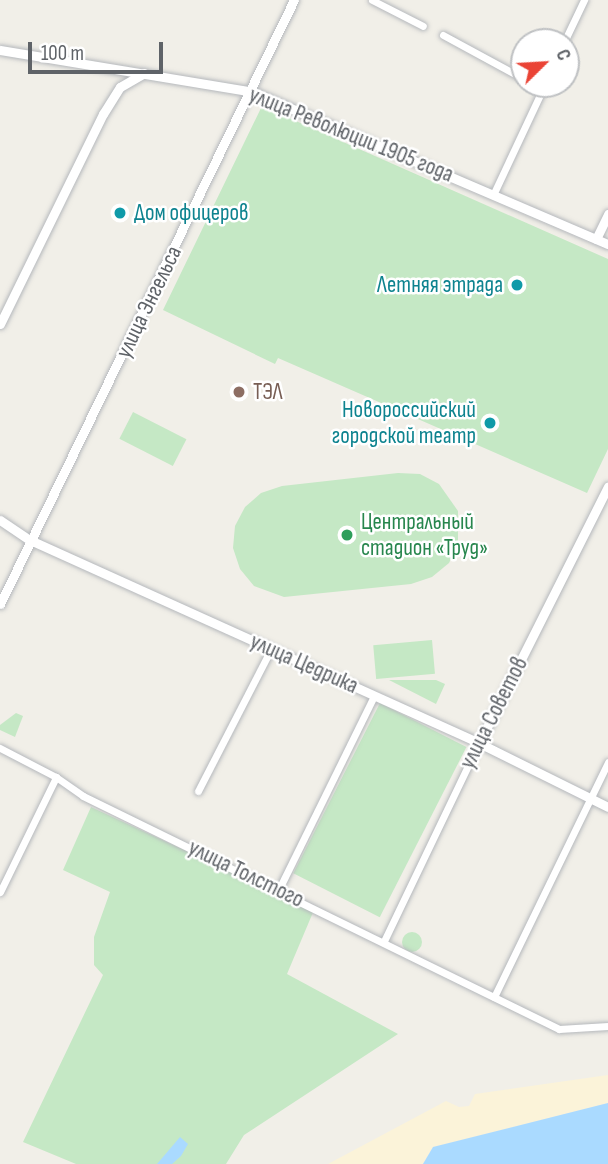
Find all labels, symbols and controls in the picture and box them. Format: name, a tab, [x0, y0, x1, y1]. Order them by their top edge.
scale bar	[32, 28, 166, 72]
north arrow	[510, 28, 580, 98]
text: 100 m	[41, 41, 84, 66]
text: С	[550, 46, 575, 64]
street label: улица Революции 1905 года	[245, 81, 457, 189]
place label: Дом офицеров	[134, 199, 249, 227]
marker: Дом офицеров	[112, 205, 128, 221]
street label: улица Энгельса	[110, 242, 188, 362]
place label: Летняя этрада	[377, 271, 503, 299]
marker: Летняя этрада	[509, 277, 525, 293]
place label: ТЭЛ	[253, 378, 282, 406]
marker: ТЭЛ	[231, 384, 247, 400]
place label: Новороссийский городской театр	[332, 396, 476, 450]
marker: Новороссийский городской театр	[482, 415, 498, 431]
place label: Центральный стадион «Труд»	[361, 508, 488, 562]
marker: Центральный стадион «Труд»	[339, 527, 355, 543]
street label: улица Цедрика	[246, 628, 362, 700]
street label: улица Советов	[454, 653, 534, 773]
street label: улица Толстого	[184, 834, 308, 914]

